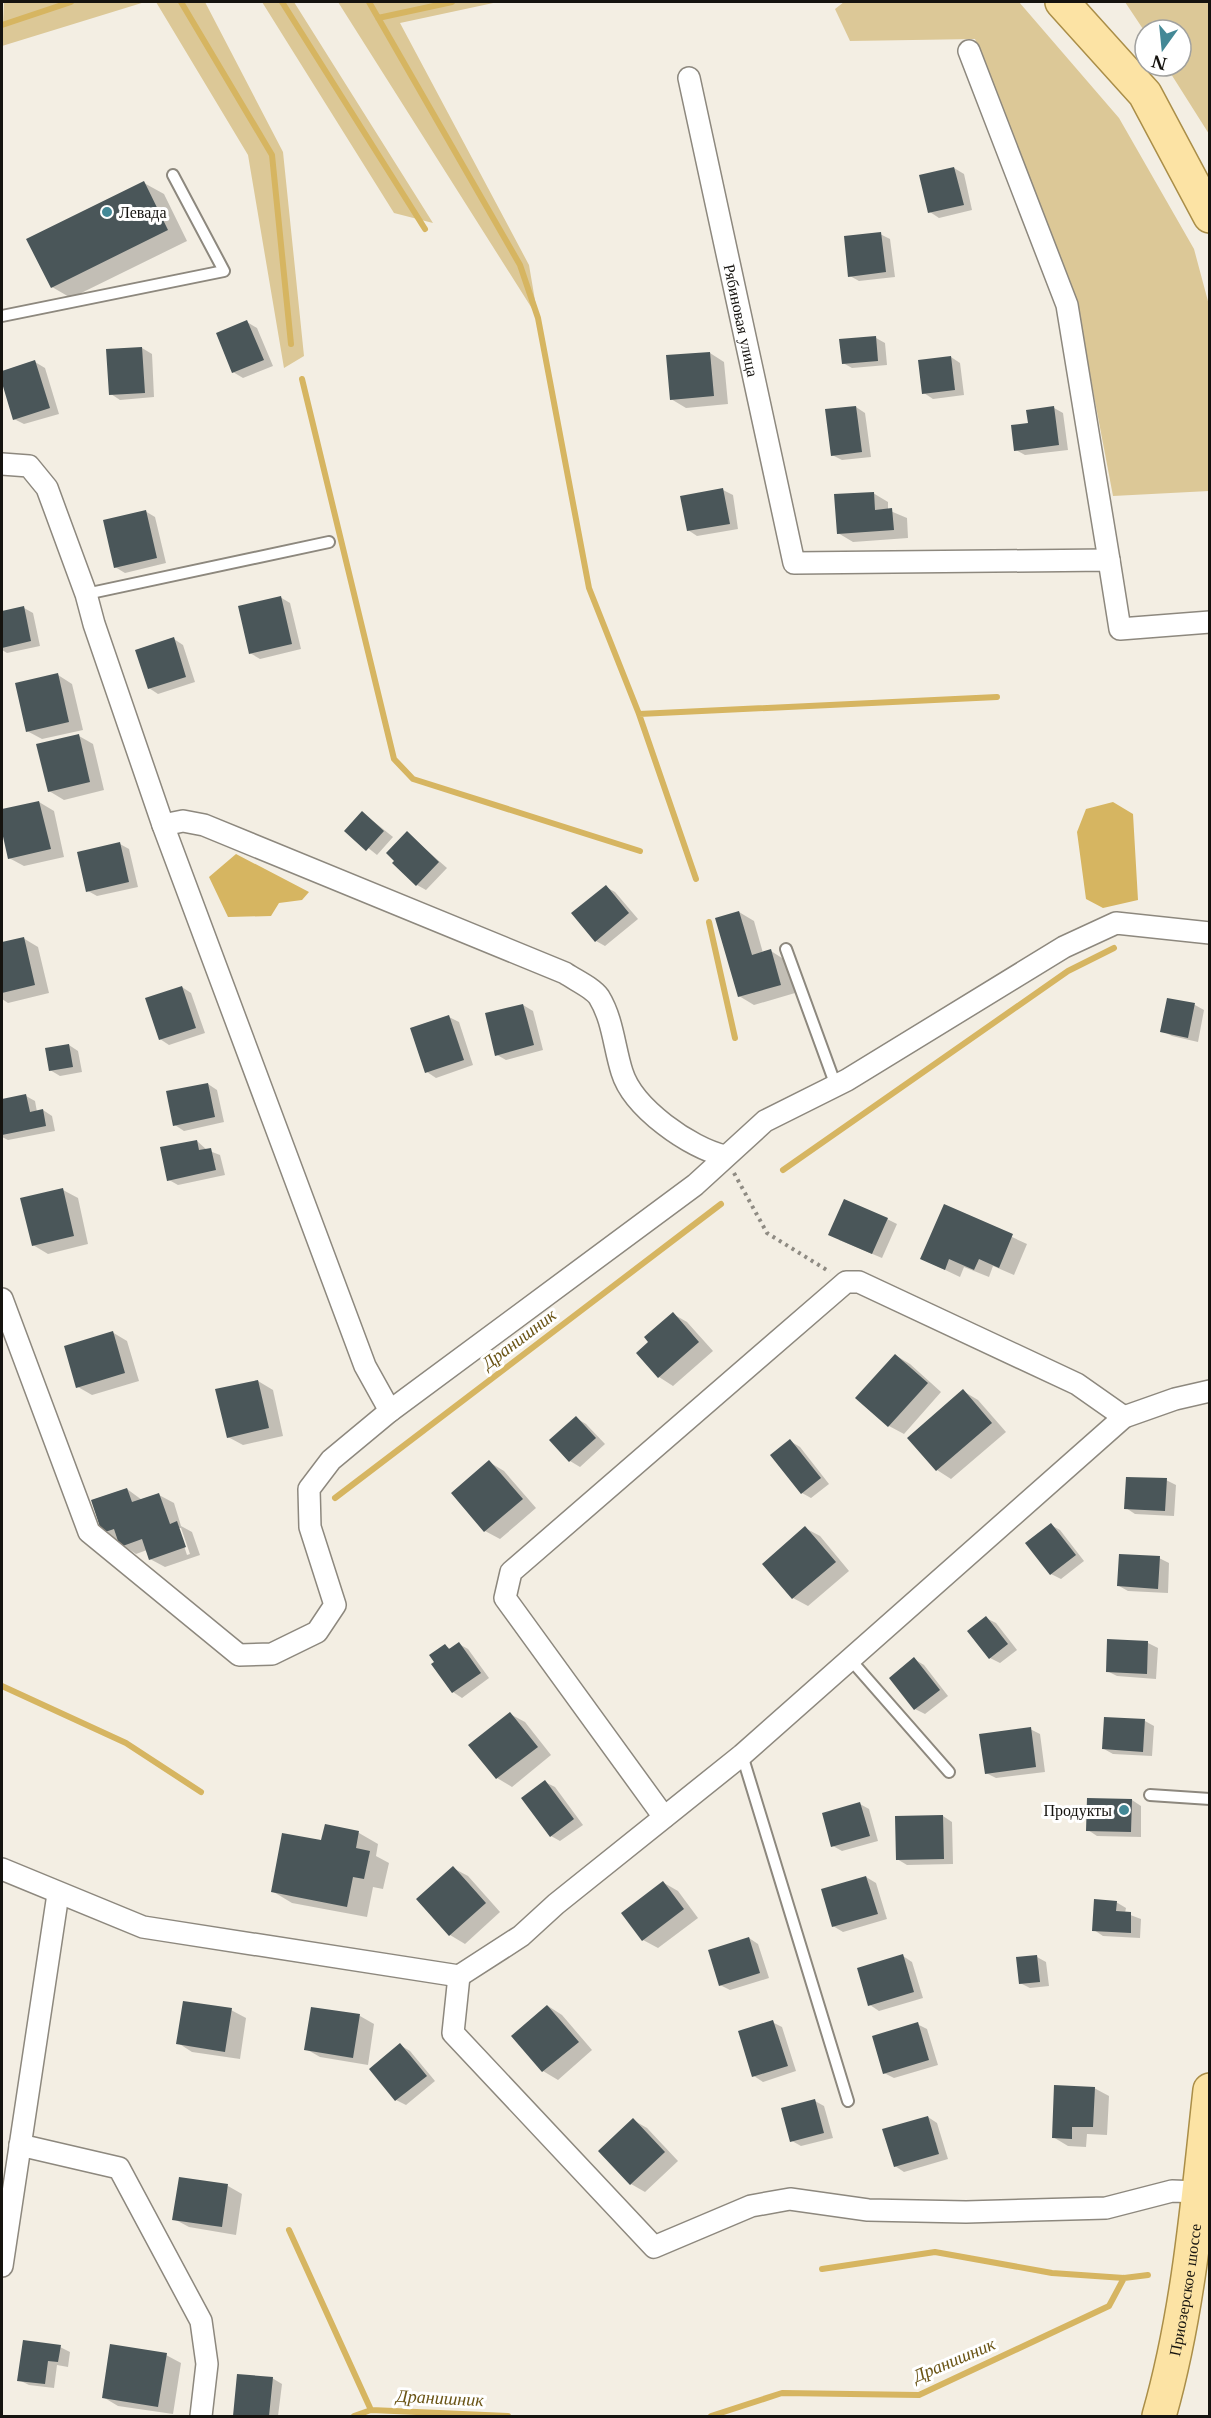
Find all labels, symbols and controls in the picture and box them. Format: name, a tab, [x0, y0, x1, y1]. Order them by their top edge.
north arrow	[1133, 18, 1193, 78]
text: N	[1149, 51, 1169, 74]
place label: Левада	[119, 202, 167, 222]
marker: Левада	[100, 205, 114, 219]
street label: Рябиновая улица	[720, 262, 763, 379]
water label: Дранишник	[476, 1304, 561, 1375]
place label: Продукты	[1043, 1800, 1112, 1820]
marker: Продукты	[1117, 1803, 1131, 1817]
street label: Приозерское шоссе	[1164, 2222, 1205, 2358]
water label: Дранишник	[908, 2333, 999, 2388]
water label: Дранишник	[394, 2385, 485, 2411]

